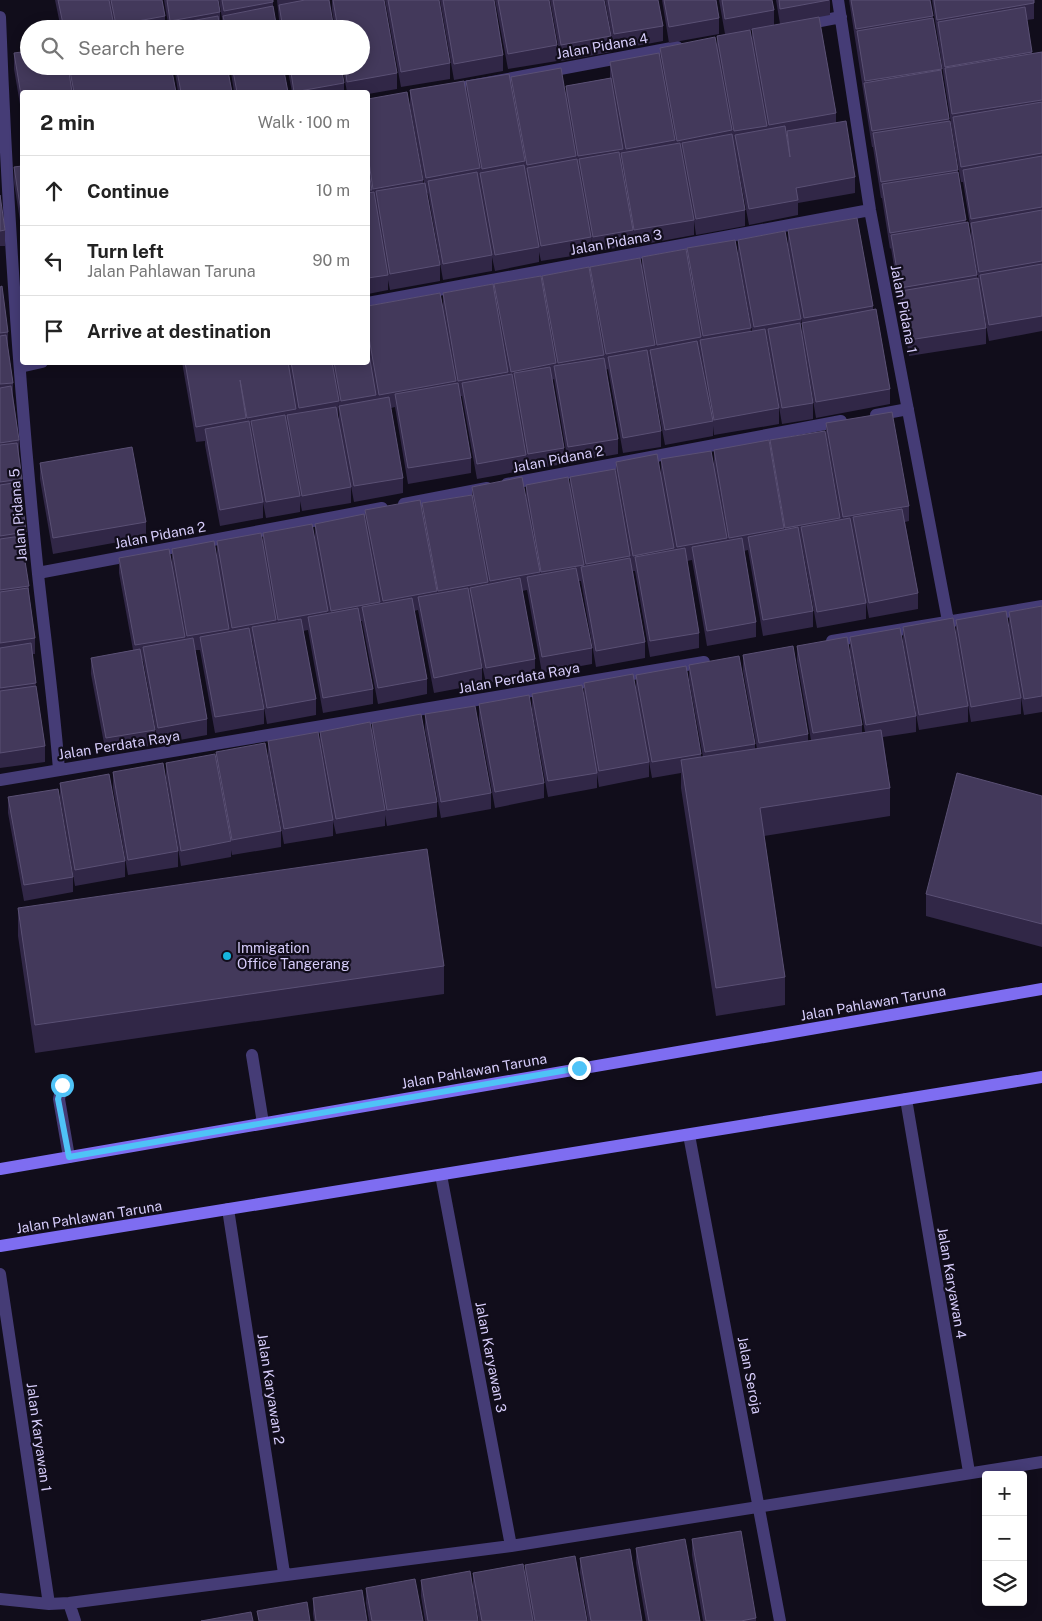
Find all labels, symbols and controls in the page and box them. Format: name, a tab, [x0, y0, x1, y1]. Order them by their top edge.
search box	[20, 20, 370, 75]
street label: Jalan Pidana 4	[555, 30, 649, 62]
icon: search	[38, 34, 66, 62]
text: Search here	[78, 37, 185, 59]
text: 2 min	[40, 110, 95, 135]
text: Walk · 100 m	[258, 113, 350, 132]
icon: ahead	[40, 177, 68, 205]
text: Continue	[87, 180, 169, 202]
text: 10 m	[316, 181, 350, 200]
street label: Jalan Pidana 3	[569, 226, 663, 258]
text: Turn left	[87, 240, 164, 262]
icon: left	[40, 247, 68, 275]
text: 90 m	[313, 251, 350, 270]
text: Jalan Pahlawan Taruna	[87, 262, 256, 281]
street label: Jalan Pidana 1	[888, 263, 920, 355]
icon: arrive	[40, 317, 68, 345]
text: Arrive at destination	[87, 320, 271, 342]
street label: Jalan Pidana 2	[511, 442, 605, 476]
street label: Jalan Pidana 5	[6, 468, 30, 562]
street label: Jalan Pidana 2	[113, 518, 207, 552]
street label: Jalan Perdata Raya	[457, 659, 581, 697]
street label: Jalan Perdata Raya	[57, 727, 181, 763]
place label: Immigation Office Tangerang	[237, 940, 350, 972]
marker: Immigation Office Tangerang	[221, 950, 233, 962]
street label: Jalan Pahlawan Taruna	[799, 982, 947, 1024]
street label: Jalan Pahlawan Taruna	[400, 1050, 548, 1092]
route end	[568, 1057, 591, 1080]
route start	[51, 1074, 74, 1097]
street label: Jalan Pahlawan Taruna	[15, 1198, 163, 1236]
street label: Jalan Karyawan 4	[934, 1226, 970, 1340]
street label: Jalan Karyawan 3	[472, 1300, 510, 1414]
street label: Jalan Karyawan 2	[254, 1332, 288, 1446]
street label: Jalan Seroja	[735, 1335, 765, 1415]
street label: Jalan Karyawan 1	[23, 1381, 55, 1493]
map controls	[982, 1471, 1027, 1606]
button: +	[982, 1471, 1027, 1516]
button: −	[982, 1516, 1027, 1561]
button: layers	[982, 1561, 1027, 1606]

